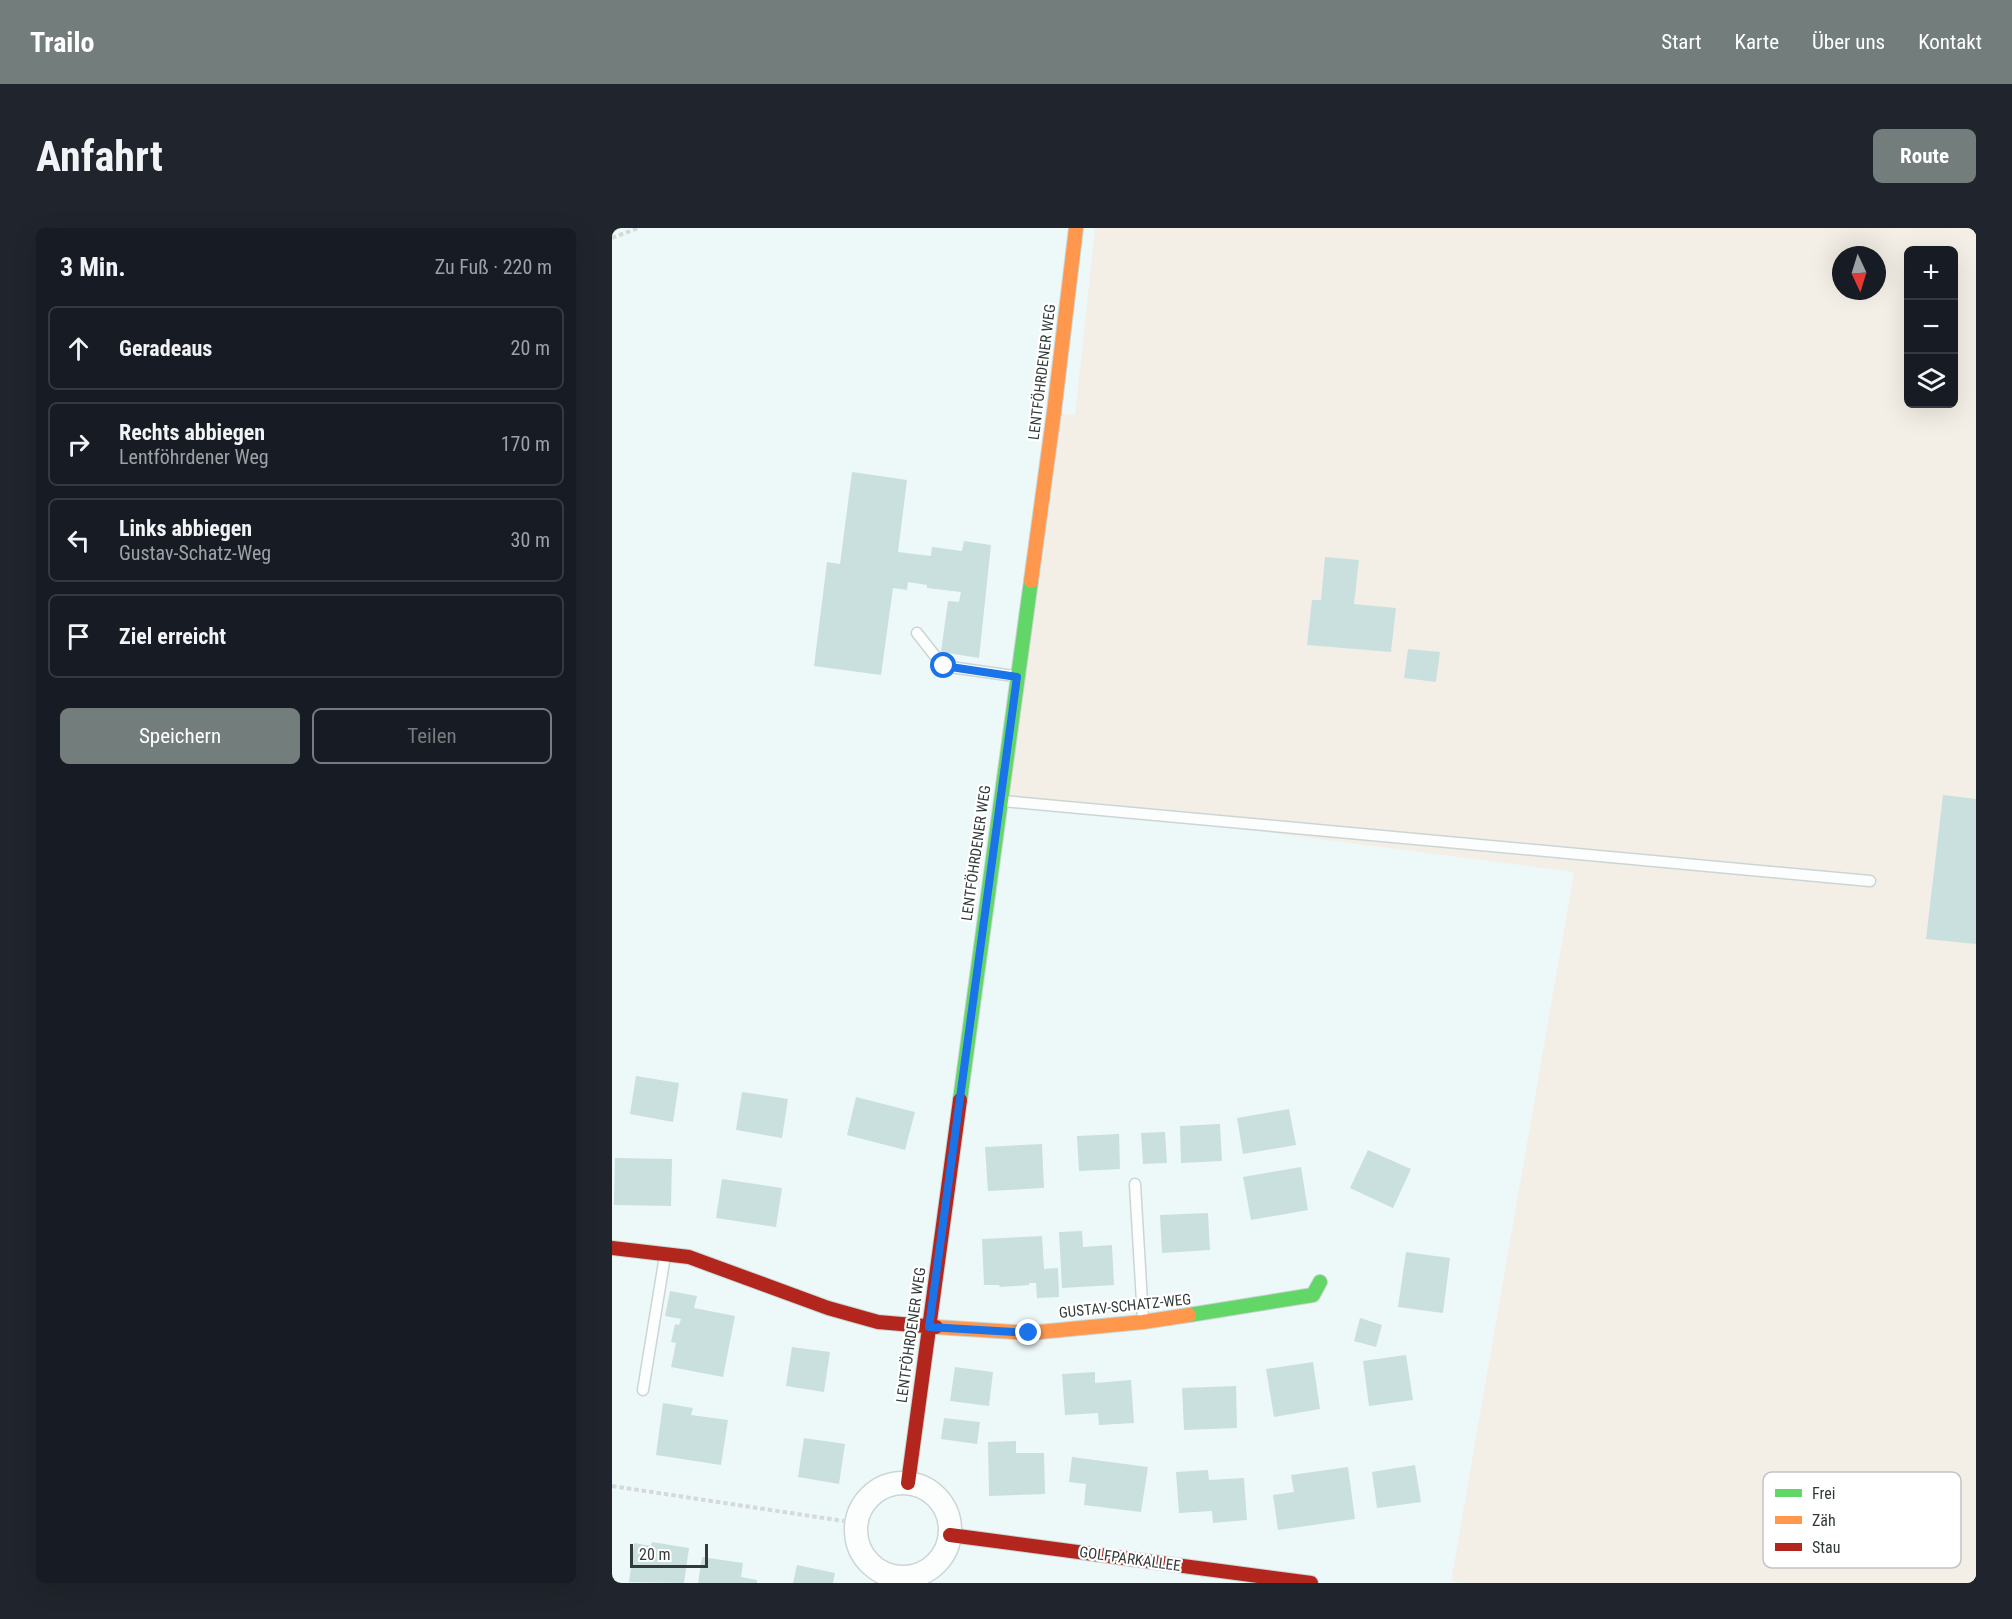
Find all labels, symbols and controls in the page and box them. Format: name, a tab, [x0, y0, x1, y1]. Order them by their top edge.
text: Trailo	[30, 26, 94, 59]
text: Start	[1661, 30, 1702, 54]
text: Karte	[1735, 30, 1779, 54]
text: Über uns	[1812, 30, 1885, 54]
text: Kontakt	[1918, 30, 1982, 54]
button: Route	[1873, 129, 1976, 183]
text: Anfahrt	[36, 132, 163, 181]
north arrow	[1832, 246, 1886, 300]
map controls	[1904, 246, 1958, 408]
button: +	[1904, 246, 1958, 300]
text: 3 Min.	[60, 252, 126, 282]
text: Zu Fuß · 220 m	[435, 255, 552, 279]
button: −	[1904, 300, 1958, 354]
street label: LENTFÖHRDENER WEG	[1025, 303, 1059, 441]
icon: ahead	[62, 332, 95, 365]
text: Geradeaus	[119, 336, 212, 361]
text: 20 m	[511, 336, 550, 360]
button: layers	[1904, 354, 1958, 408]
text: Rechts abbiegen	[119, 420, 265, 445]
icon: right	[62, 428, 95, 461]
text: 170 m	[501, 432, 550, 456]
text: Lentföhrdener Weg	[119, 445, 269, 469]
text: Links abbiegen	[119, 516, 252, 541]
icon: left	[62, 524, 95, 557]
text: 30 m	[511, 528, 550, 552]
text: Gustav-Schatz-Weg	[119, 541, 271, 565]
icon: arrive	[62, 620, 95, 653]
text: Ziel erreicht	[119, 624, 226, 649]
route start	[930, 652, 956, 678]
button: Speichern	[60, 708, 300, 764]
button: Teilen	[312, 708, 552, 764]
street label: LENTFÖHRDENER WEG	[958, 784, 994, 922]
street label: LENTFÖHRDENER WEG	[893, 1266, 929, 1404]
street label: GUSTAV-SCHATZ-WEG	[1058, 1290, 1192, 1322]
route end	[1015, 1319, 1041, 1345]
legend	[1763, 1472, 1961, 1568]
text: Frei	[1812, 1484, 1835, 1503]
text: Zäh	[1812, 1511, 1836, 1530]
text: Stau	[1812, 1538, 1840, 1557]
scale bar	[630, 1541, 708, 1568]
street label: GOLFPARKALLEE	[1078, 1543, 1182, 1575]
text: 20 m	[639, 1545, 671, 1564]

